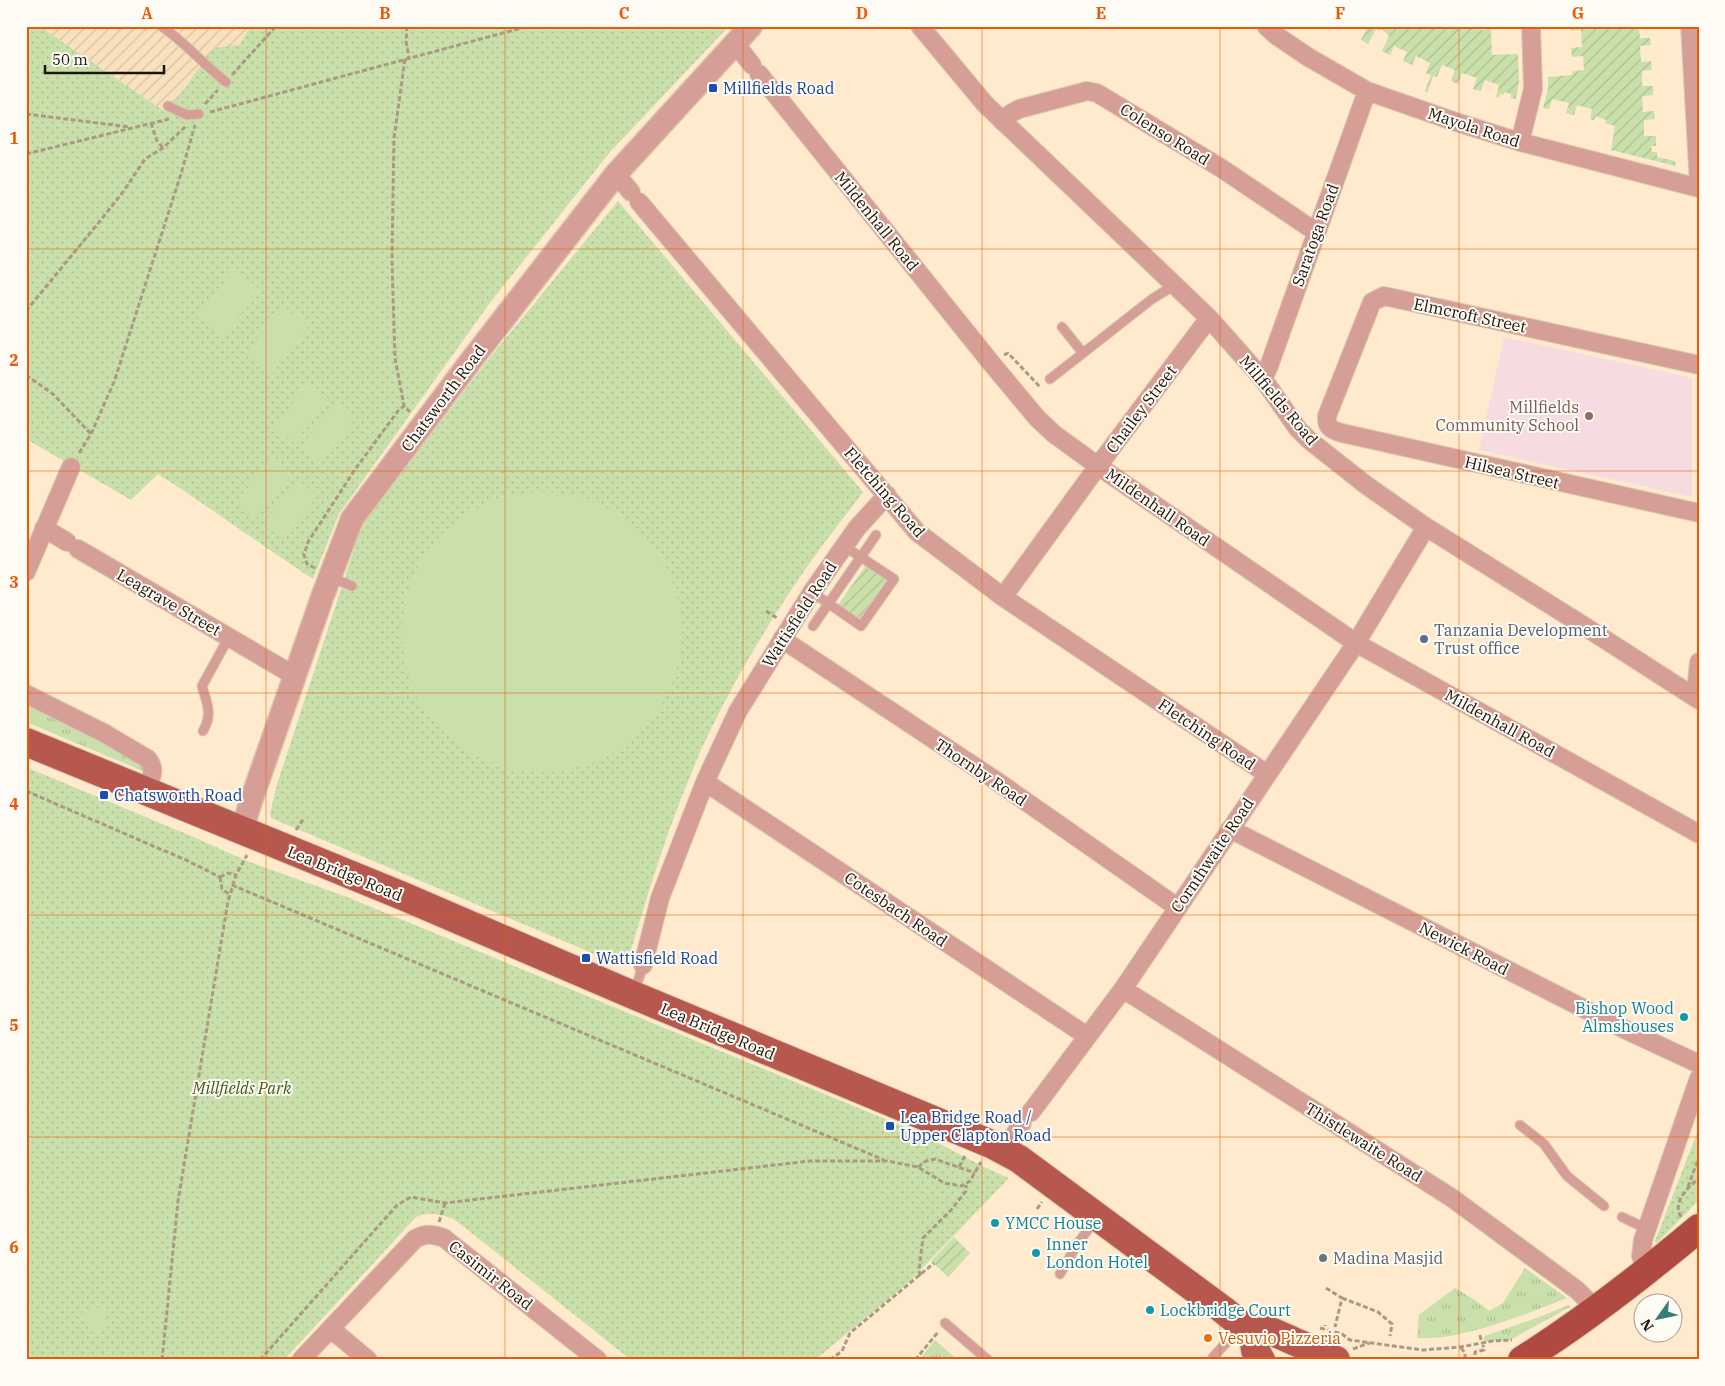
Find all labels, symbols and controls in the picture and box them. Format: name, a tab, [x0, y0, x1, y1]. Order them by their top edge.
text: A	[141, 3, 153, 23]
text: B	[379, 3, 391, 23]
text: C	[619, 3, 629, 23]
text: D	[856, 3, 868, 23]
text: E	[1096, 3, 1106, 23]
text: F	[1335, 3, 1345, 23]
text: G	[1572, 3, 1584, 23]
scale bar	[45, 42, 164, 74]
text: 50 m	[52, 50, 88, 69]
place label: Millfields Road	[723, 78, 835, 98]
marker: Millfields Road	[707, 82, 719, 94]
street label: Colenso Road	[1117, 99, 1214, 170]
street label: Mayola Road	[1426, 103, 1523, 151]
text: 1	[9, 128, 19, 148]
street label: Mildenhall Road	[831, 167, 923, 275]
street label: Saratoga Road	[1287, 181, 1343, 289]
street label: Elmcroft Street	[1412, 293, 1528, 337]
street label: Chatsworth Road	[396, 340, 490, 455]
text: 2	[9, 350, 19, 370]
street label: Millfields Road	[1235, 351, 1323, 449]
street label: Chailey Street	[1102, 361, 1181, 457]
place label: Millfields Community School	[1436, 397, 1579, 435]
marker: Millfields Community School	[1583, 410, 1595, 422]
street label: Fletching Road	[840, 443, 930, 541]
street label: Hilsea Street	[1463, 451, 1562, 493]
street label: Mildenhall Road	[1102, 464, 1214, 550]
street label: Wattisfield Road	[757, 557, 841, 671]
street label: Leagrave Street	[113, 564, 225, 640]
text: 3	[9, 572, 19, 592]
place label: Tanzania Development Trust office	[1434, 620, 1608, 658]
marker: Tanzania Development Trust office	[1418, 633, 1430, 645]
street label: Mildenhall Road	[1442, 685, 1559, 762]
street label: Fletching Road	[1155, 694, 1260, 774]
street label: Thornby Road	[931, 734, 1031, 810]
place label: Chatsworth Road	[114, 785, 243, 805]
marker: Chatsworth Road	[98, 789, 110, 801]
text: 4	[9, 794, 19, 814]
street label: Cornthwaite Road	[1166, 794, 1258, 916]
street label: Lea Bridge Road	[285, 841, 406, 905]
street label: Cotesbach Road	[841, 867, 951, 951]
street label: Newick Road	[1416, 917, 1512, 979]
place label: Wattisfield Road	[596, 948, 718, 968]
marker: Wattisfield Road	[580, 952, 592, 964]
street label: Lea Bridge Road	[658, 998, 778, 1064]
place label: Bishop Wood Almshouses	[1575, 998, 1674, 1036]
marker: Bishop Wood Almshouses	[1678, 1011, 1690, 1023]
text: 5	[9, 1015, 19, 1035]
park label: Millfields Park	[192, 1078, 292, 1098]
street label: Thistlewaite Road	[1302, 1098, 1426, 1186]
place label: Lea Bridge Road / Upper Clapton Road	[900, 1107, 1052, 1145]
marker: Lea Bridge Road / Upper Clapton Road	[884, 1120, 896, 1132]
place label: YMCC House	[1005, 1213, 1101, 1233]
marker: YMCC House	[989, 1217, 1001, 1229]
place label: Inner London Hotel	[1046, 1234, 1148, 1272]
street label: Casimir Road	[445, 1236, 537, 1314]
text: 6	[9, 1237, 19, 1257]
marker: Inner London Hotel	[1030, 1247, 1042, 1259]
place label: Madina Masjid	[1333, 1248, 1444, 1268]
marker: Madina Masjid	[1317, 1252, 1329, 1264]
north arrow	[1632, 1294, 1682, 1344]
place label: Lockbridge Court	[1160, 1300, 1291, 1320]
marker: Lockbridge Court	[1144, 1304, 1156, 1316]
text: N	[1637, 1316, 1658, 1335]
place label: Vesuvio Pizzeria	[1218, 1328, 1341, 1348]
marker: Vesuvio Pizzeria	[1202, 1332, 1214, 1344]

